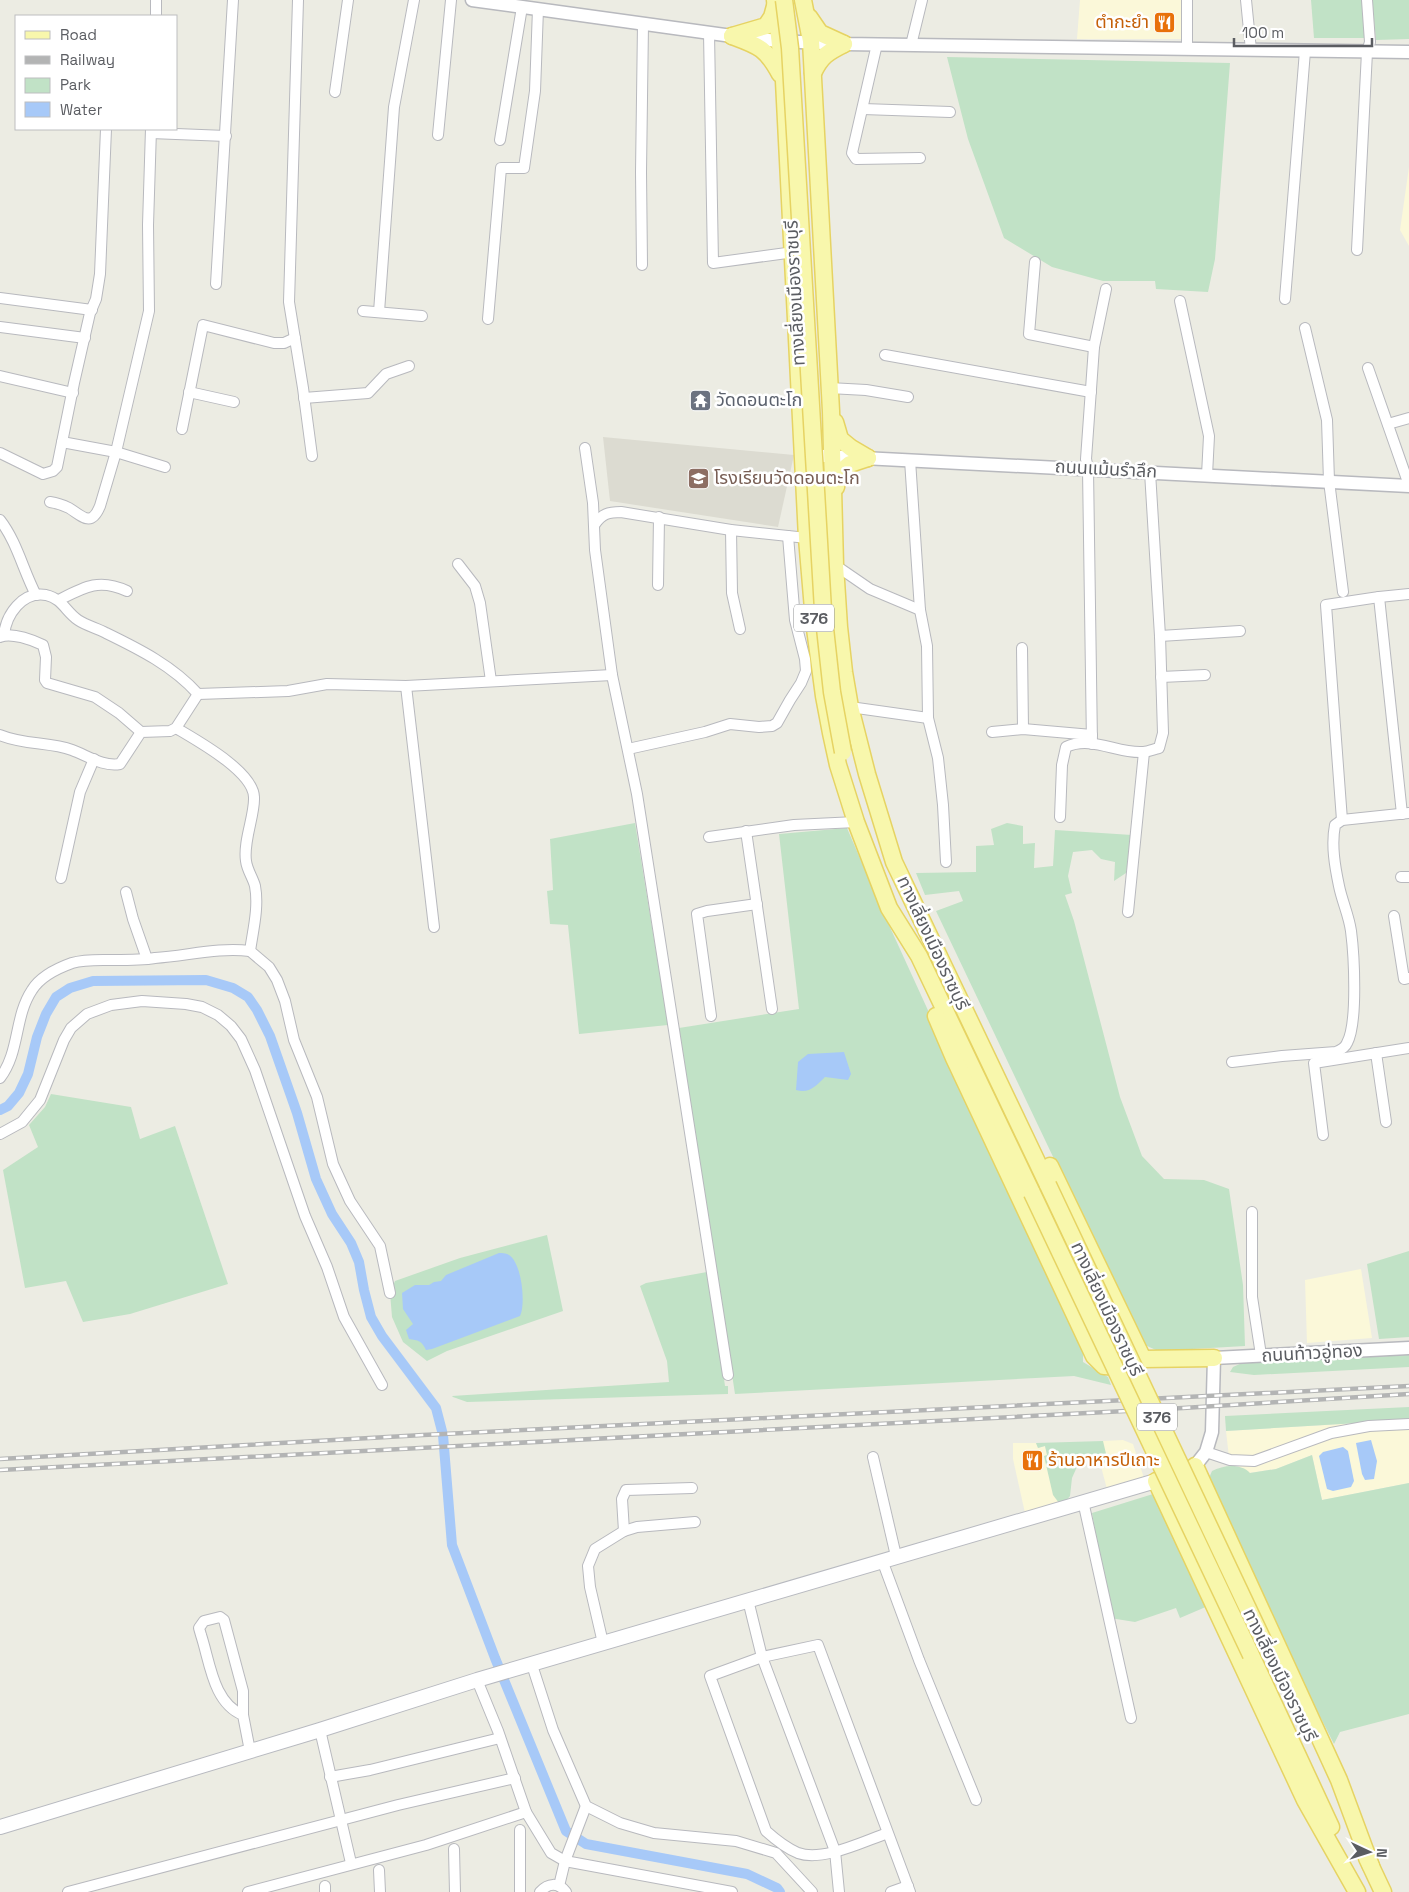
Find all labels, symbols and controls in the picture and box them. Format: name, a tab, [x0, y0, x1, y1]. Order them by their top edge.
place label: ตำกะยำ	[1095, 10, 1149, 33]
restaurant icon: ตำกะยำ	[1153, 10, 1177, 34]
legend	[15, 15, 178, 130]
scale bar	[1234, 15, 1372, 47]
text: 100 m	[1242, 23, 1284, 42]
text: Road	[60, 25, 97, 44]
text: Railway	[60, 50, 115, 69]
text: Park	[60, 75, 91, 94]
text: Water	[60, 100, 103, 119]
street label: ทางเลี่ยงเมืองราชบุรี	[778, 219, 810, 366]
temple icon: วัดดอนตะโก	[688, 388, 712, 412]
place label: วัดดอนตะโก	[716, 388, 802, 411]
street label: ถนนแม้นรำลึก	[1054, 454, 1158, 483]
school or university icon: โรงเรียนวัดดอนตะโก	[686, 466, 710, 490]
place label: โรงเรียนวัดดอนตะโก	[714, 466, 860, 489]
road number: 376	[794, 604, 834, 632]
street label: ทางเลี่ยงเมืองราชบุรี	[892, 871, 976, 1014]
street label: ทางเลี่ยงเมืองราชบุรี	[1066, 1237, 1150, 1380]
street label: ถนนท้าวอู่ทอง	[1261, 1338, 1363, 1368]
road number: 376	[1137, 1404, 1177, 1430]
restaurant icon: ร้านอาหารปีเถาะ	[1020, 1448, 1044, 1472]
place label: ร้านอาหารปีเถาะ	[1048, 1448, 1160, 1471]
street label: ทางเลี่ยงเมืองราชบุรี	[1238, 1604, 1324, 1745]
north arrow	[1344, 1827, 1394, 1877]
text: N	[1373, 1848, 1391, 1858]

